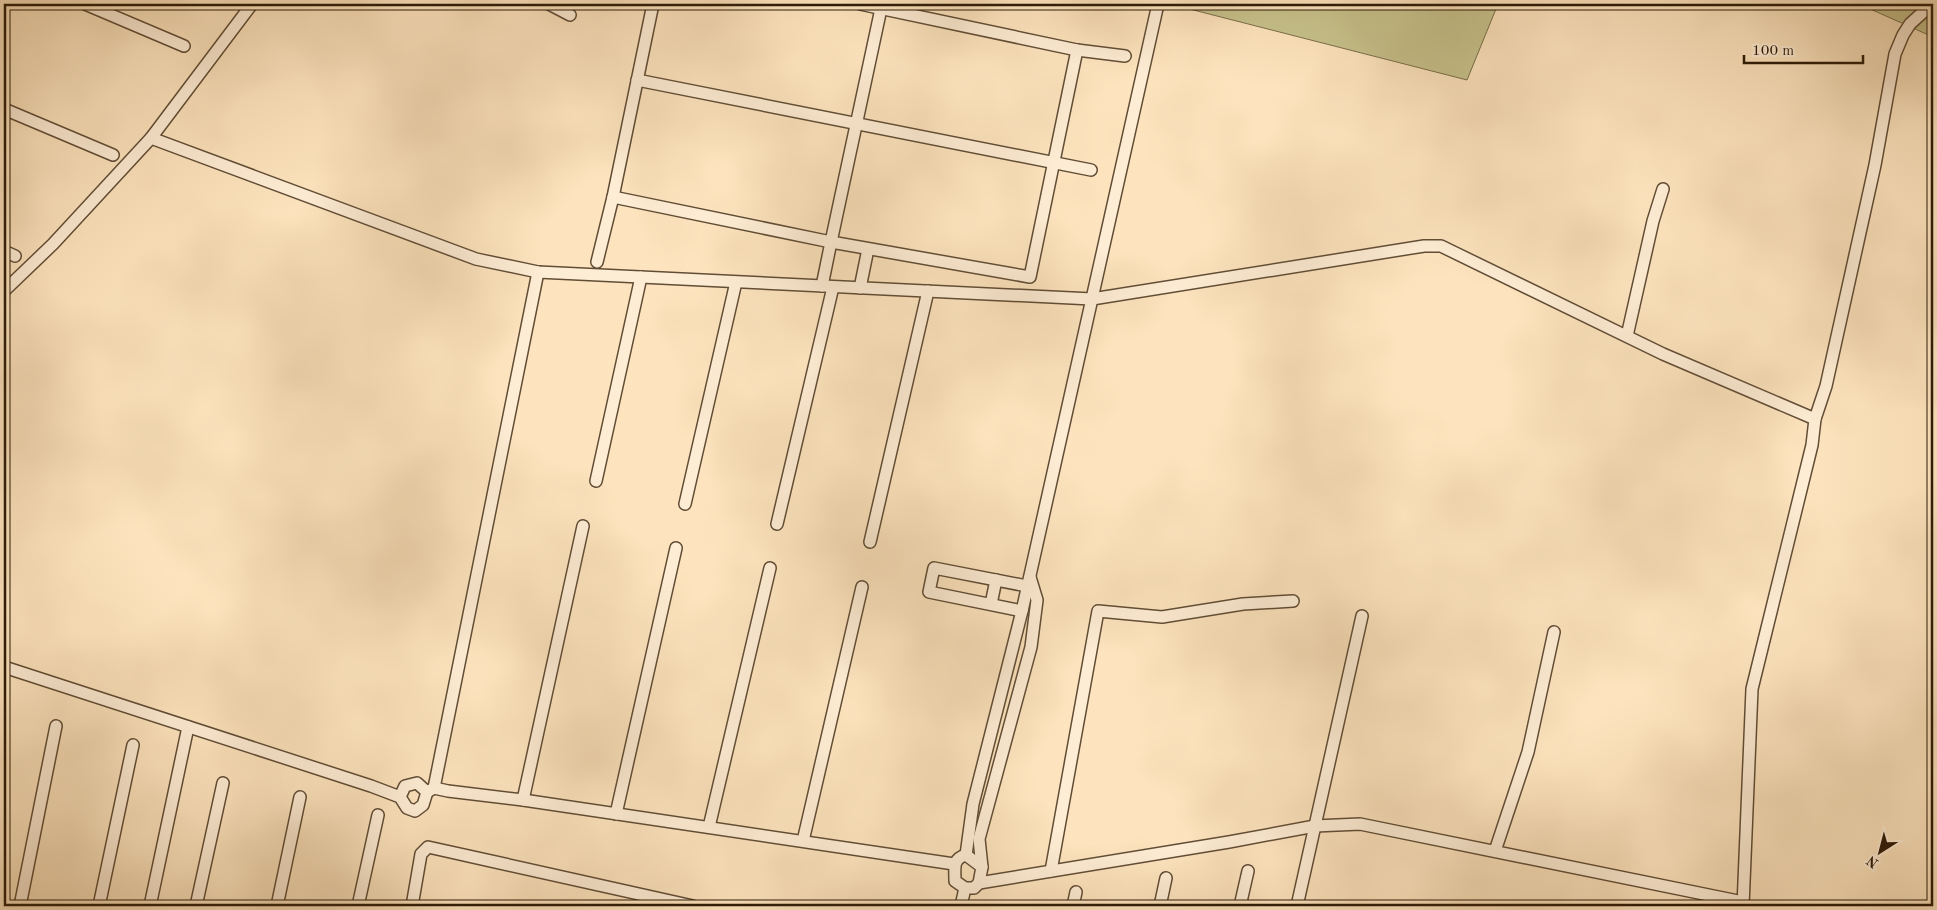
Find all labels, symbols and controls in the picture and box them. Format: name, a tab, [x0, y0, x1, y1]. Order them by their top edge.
scale bar	[1744, 32, 1863, 64]
text: 100 m	[1752, 44, 1794, 59]
north arrow	[1854, 828, 1904, 878]
text: N	[1864, 853, 1881, 871]

